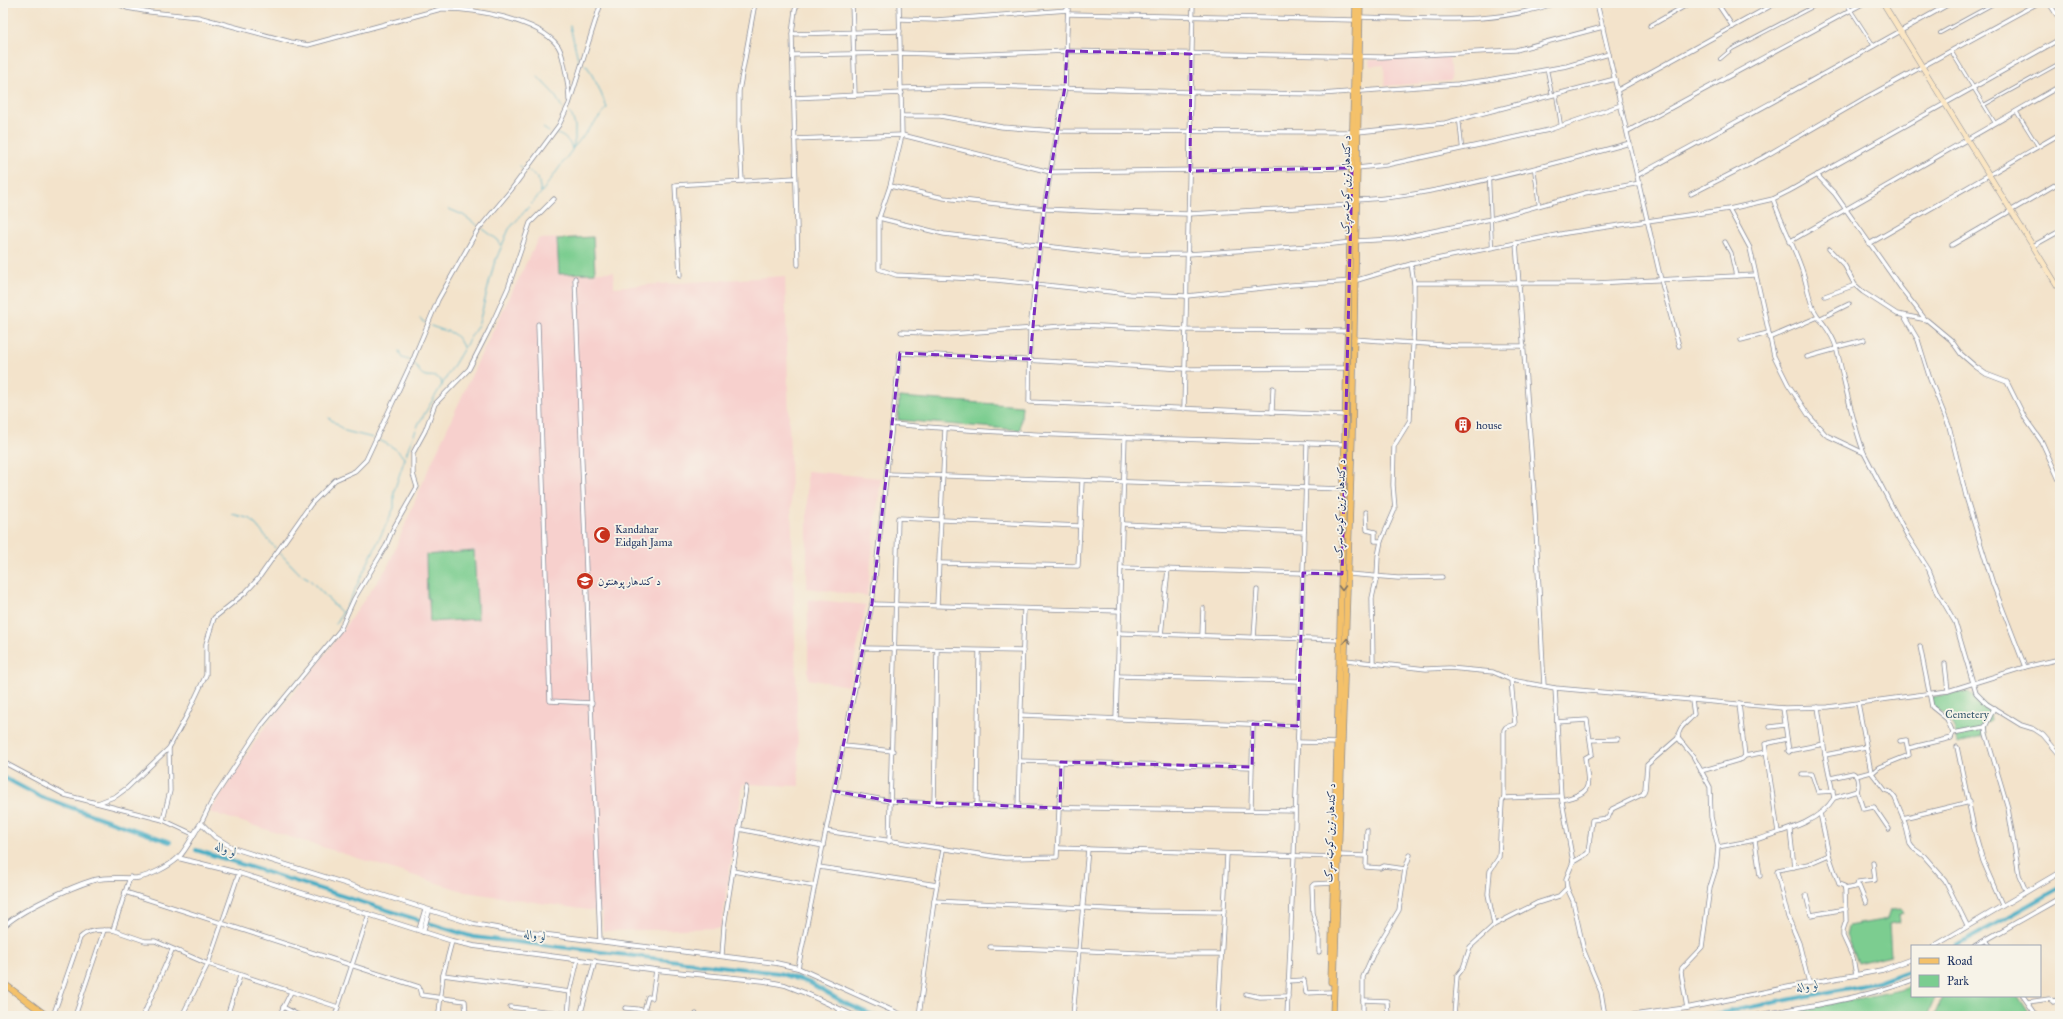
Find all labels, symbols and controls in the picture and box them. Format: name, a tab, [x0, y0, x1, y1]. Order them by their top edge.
street label: د کندهار ترين کوټ سړک	[1339, 135, 1355, 235]
building icon: house	[1453, 415, 1473, 435]
place label: house	[1476, 419, 1503, 432]
street label: د کندهار ترين کوټ سړک	[1332, 459, 1350, 559]
place label: Kandahar Eidgah Jama	[615, 523, 673, 550]
mosque icon: Kandahar Eidgah Jama	[592, 525, 612, 545]
school or university icon: د کندهار پوهنتون	[575, 571, 595, 591]
place label: د کندهار پوهنتون	[598, 575, 661, 589]
one-way arrow	[1338, 585, 1346, 591]
one-way arrow	[1342, 638, 1351, 644]
park label: Cemetery	[1945, 708, 1990, 721]
street label: د کندهار ترين کوټ سړک	[1322, 783, 1340, 883]
water label: لو واله	[213, 839, 239, 860]
water label: لو واله	[523, 927, 547, 944]
legend	[1911, 945, 2041, 997]
text: Road	[1947, 954, 1973, 968]
text: Park	[1947, 974, 1969, 988]
water label: لو واله	[1794, 977, 1820, 996]

